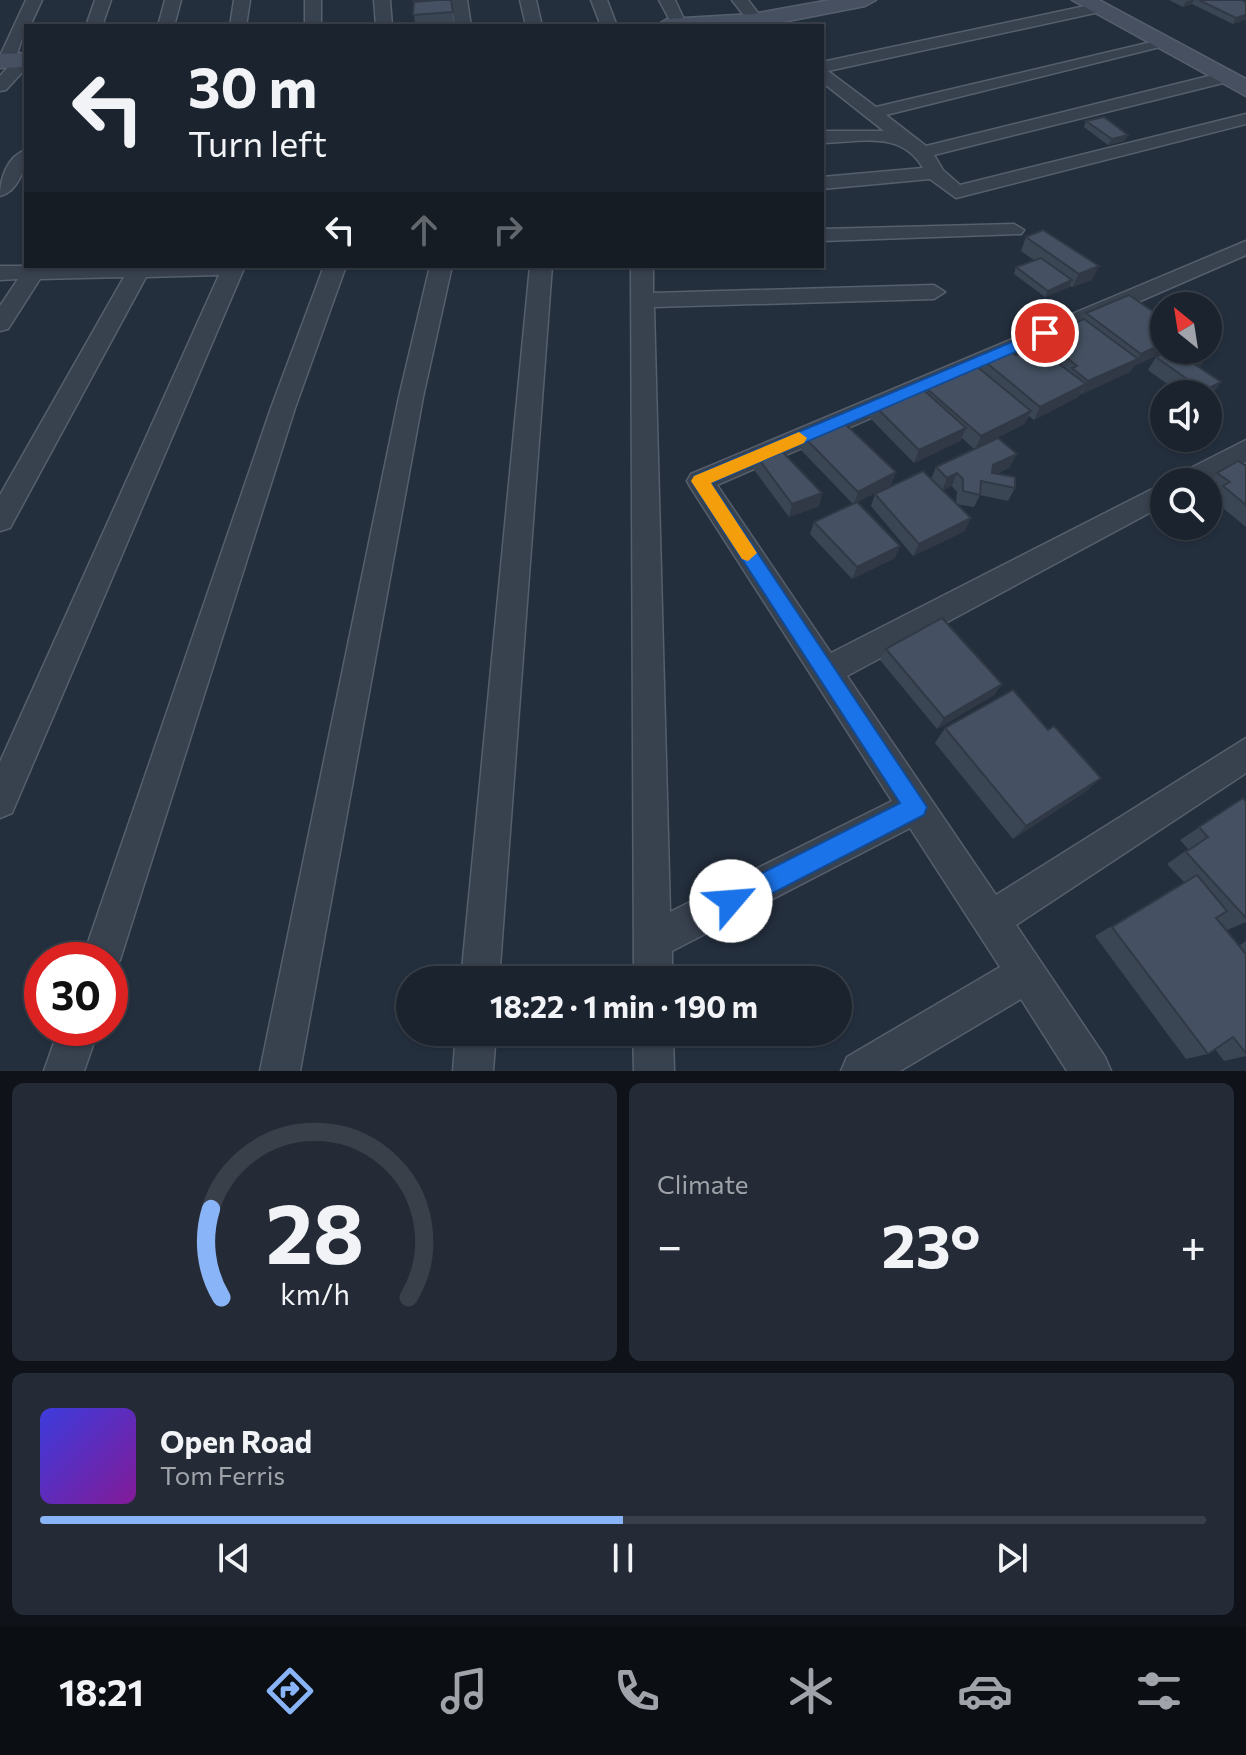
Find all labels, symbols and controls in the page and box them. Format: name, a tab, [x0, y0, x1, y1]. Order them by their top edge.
text: 30 m	[188, 51, 317, 120]
icon: left	[56, 56, 160, 160]
text: Turn left	[188, 120, 327, 164]
icon: left	[318, 208, 362, 252]
icon: ahead	[402, 208, 446, 252]
icon: right	[486, 208, 530, 252]
north arrow	[1150, 292, 1222, 364]
map controls	[1150, 292, 1222, 540]
pin	[1011, 299, 1079, 367]
icon: arrive	[1023, 311, 1067, 355]
button: sound	[1150, 380, 1222, 452]
button: search	[1150, 468, 1222, 540]
position arrow	[689, 859, 773, 943]
speed limit sign: 30	[24, 942, 128, 1046]
text: 18:22 · 1 min · 190 m	[490, 987, 758, 1024]
text: Climate	[657, 1168, 749, 1199]
text: 28	[265, 1179, 364, 1281]
text: 23°	[882, 1207, 981, 1280]
text: −	[657, 1217, 682, 1271]
text: +	[1180, 1217, 1206, 1271]
text: km/h	[280, 1276, 349, 1311]
text: Open Road	[160, 1422, 312, 1459]
text: Tom Ferris	[160, 1459, 285, 1490]
icon: previous	[212, 1536, 256, 1580]
icon: pause	[601, 1536, 645, 1580]
icon: next	[990, 1536, 1034, 1580]
icon: directions	[262, 1663, 318, 1719]
icon: music	[436, 1663, 492, 1719]
icon: phone	[609, 1663, 665, 1719]
icon: climate	[783, 1663, 839, 1719]
icon: car	[957, 1663, 1013, 1719]
icon: filters	[1131, 1663, 1187, 1719]
text: 18:21	[59, 1669, 144, 1713]

